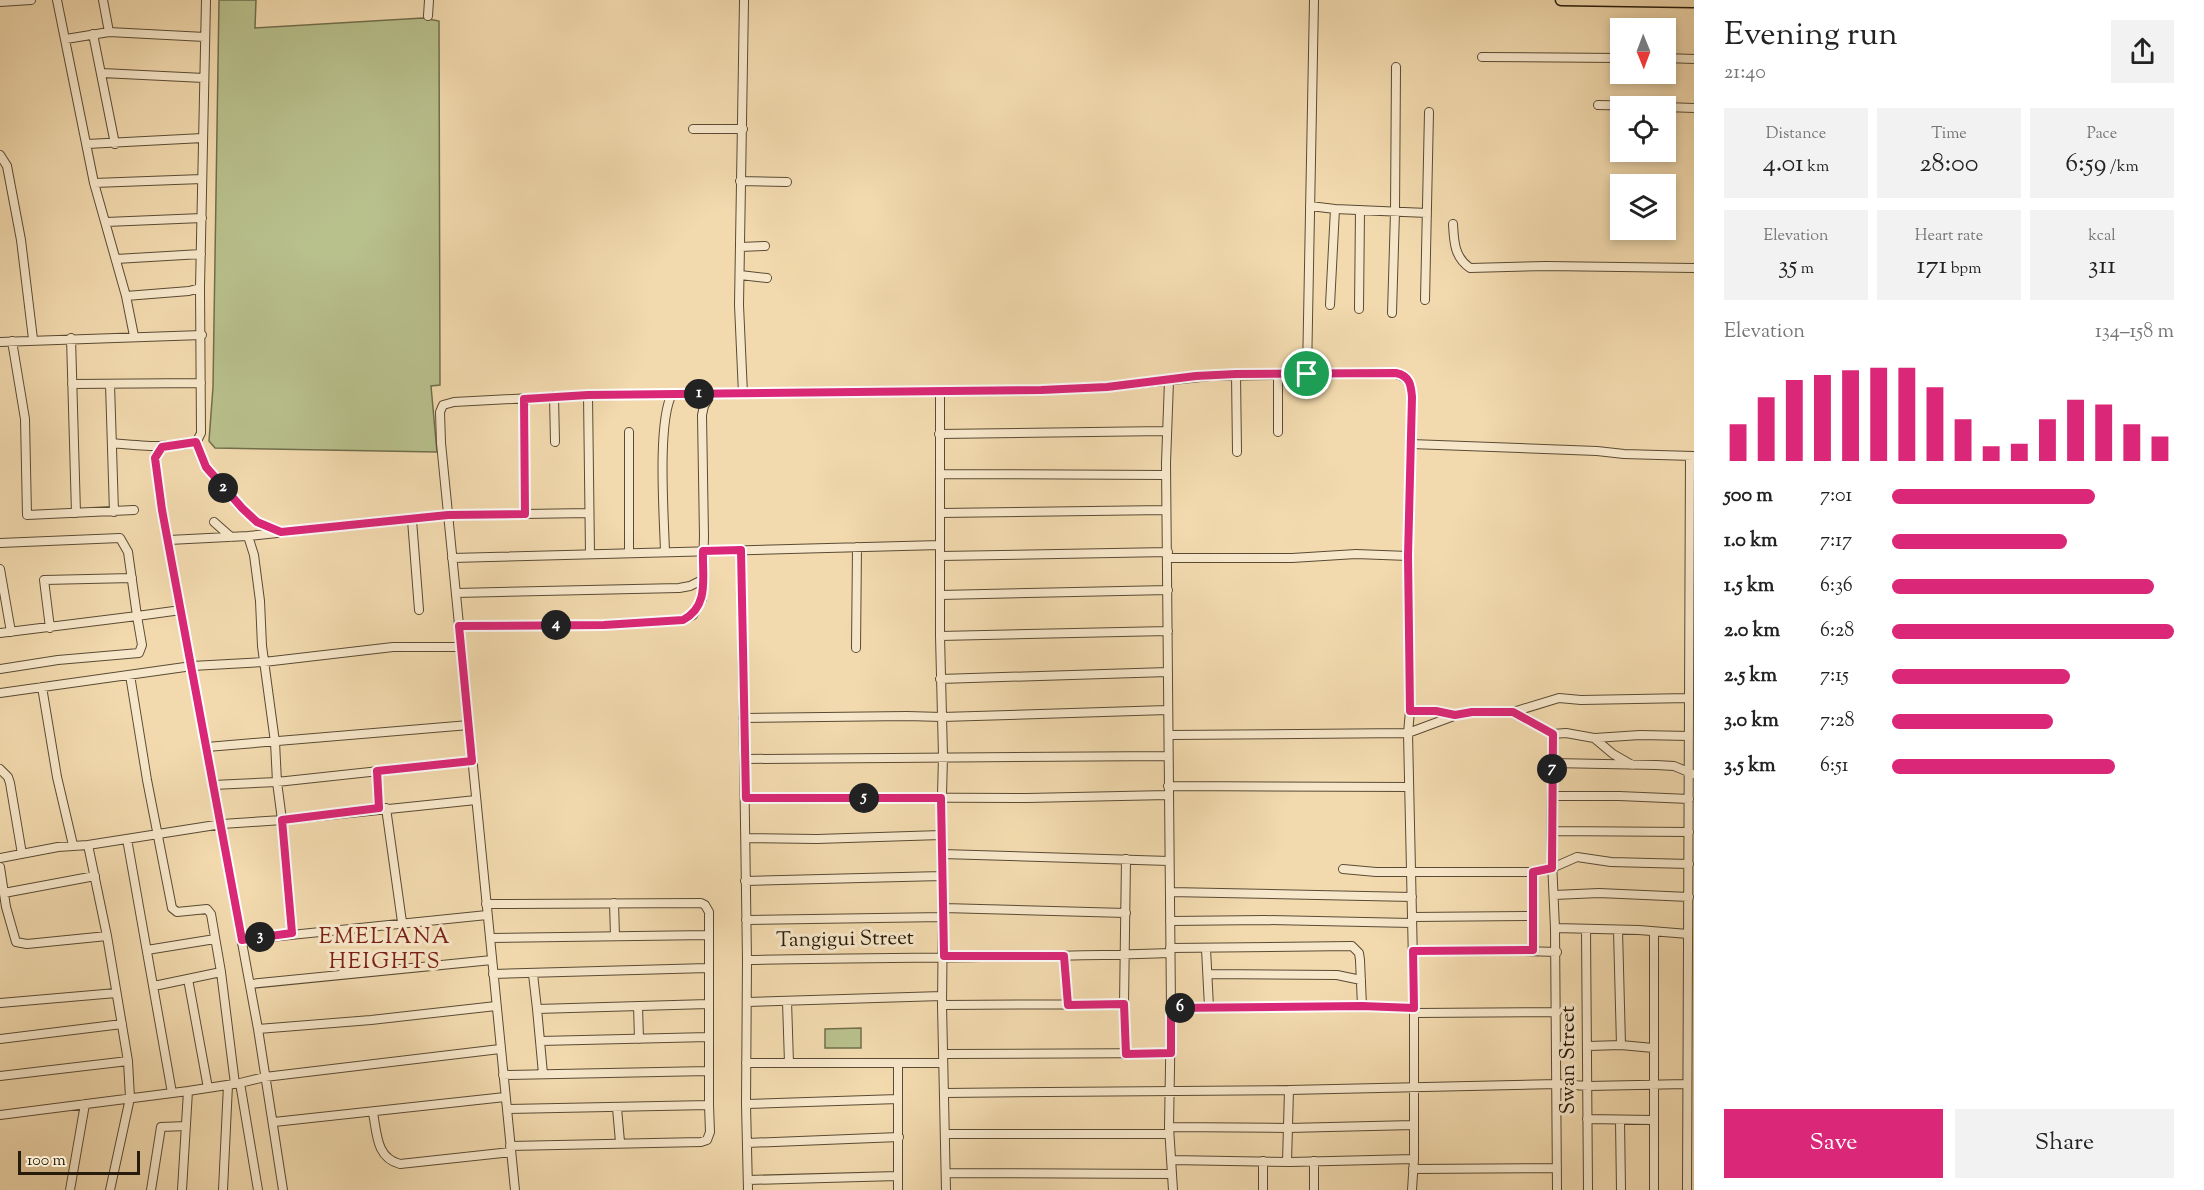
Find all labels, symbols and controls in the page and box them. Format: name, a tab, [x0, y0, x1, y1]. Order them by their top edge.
text: Evening run	[1724, 12, 1898, 60]
north arrow	[1610, 18, 1676, 84]
map controls	[1610, 18, 1676, 240]
button: share	[2111, 20, 2174, 83]
text: 21:40	[1724, 59, 1766, 88]
button: locate	[1610, 96, 1676, 162]
text: Distance	[1766, 123, 1826, 146]
text: Time	[1931, 123, 1967, 146]
text: Pace	[2087, 123, 2117, 146]
text: 4.01	[1763, 146, 1804, 183]
text: 28:00	[1919, 146, 1979, 183]
text: 6:59	[2065, 146, 2106, 183]
text: km	[1804, 156, 1829, 179]
text: /km	[2106, 156, 2139, 179]
button: layers	[1610, 174, 1676, 240]
text: Elevation	[1764, 225, 1828, 248]
text: Heart rate	[1915, 225, 1983, 248]
text: kcal	[2088, 225, 2116, 248]
text: 35	[1778, 248, 1797, 285]
text: 171	[1917, 248, 1947, 285]
text: 311	[2088, 248, 2116, 285]
text: m	[1797, 258, 1814, 281]
text: bpm	[1947, 258, 1981, 281]
text: Elevation	[1724, 318, 1805, 347]
text: 134–158 m	[2095, 318, 2174, 347]
pin	[1281, 348, 1332, 399]
icon: arrive	[1290, 357, 1323, 390]
pin: 1	[684, 379, 714, 409]
text: 1	[696, 382, 702, 405]
pin: 2	[208, 473, 238, 503]
text: 2	[219, 476, 227, 499]
text: 500 m	[1724, 482, 1773, 511]
text: 7:01	[1820, 482, 1852, 511]
text: 1.0 km	[1724, 527, 1778, 556]
text: 7:17	[1820, 527, 1852, 556]
text: 1.5 km	[1724, 572, 1774, 601]
text: 6:36	[1820, 572, 1853, 601]
pin: 4	[541, 610, 571, 640]
text: 4	[552, 613, 560, 636]
text: 2.0 km	[1724, 617, 1780, 646]
text: 6:28	[1820, 617, 1854, 646]
text: 2.5 km	[1724, 662, 1777, 691]
text: 7:15	[1820, 662, 1849, 691]
text: 3.0 km	[1724, 707, 1779, 736]
text: 7:28	[1820, 707, 1855, 736]
text: 3.5 km	[1724, 752, 1776, 781]
text: 6:51	[1820, 752, 1849, 781]
pin: 7	[1537, 754, 1567, 784]
text: 7	[1548, 757, 1556, 780]
pin: 5	[849, 783, 879, 813]
text: 5	[861, 786, 867, 809]
pin: 3	[245, 922, 275, 952]
district label: EMELIANA HEIGHTS	[319, 922, 451, 979]
street label: Tangigui Street	[776, 924, 914, 956]
text: 3	[257, 925, 263, 948]
pin: 6	[1165, 993, 1195, 1023]
text: 6	[1176, 996, 1184, 1019]
street label: Swan Street	[1554, 1005, 1584, 1115]
button: Save	[1724, 1109, 1943, 1178]
button: Share	[1955, 1109, 2174, 1178]
scale bar	[18, 1148, 140, 1176]
text: 100 m	[27, 1150, 66, 1173]

